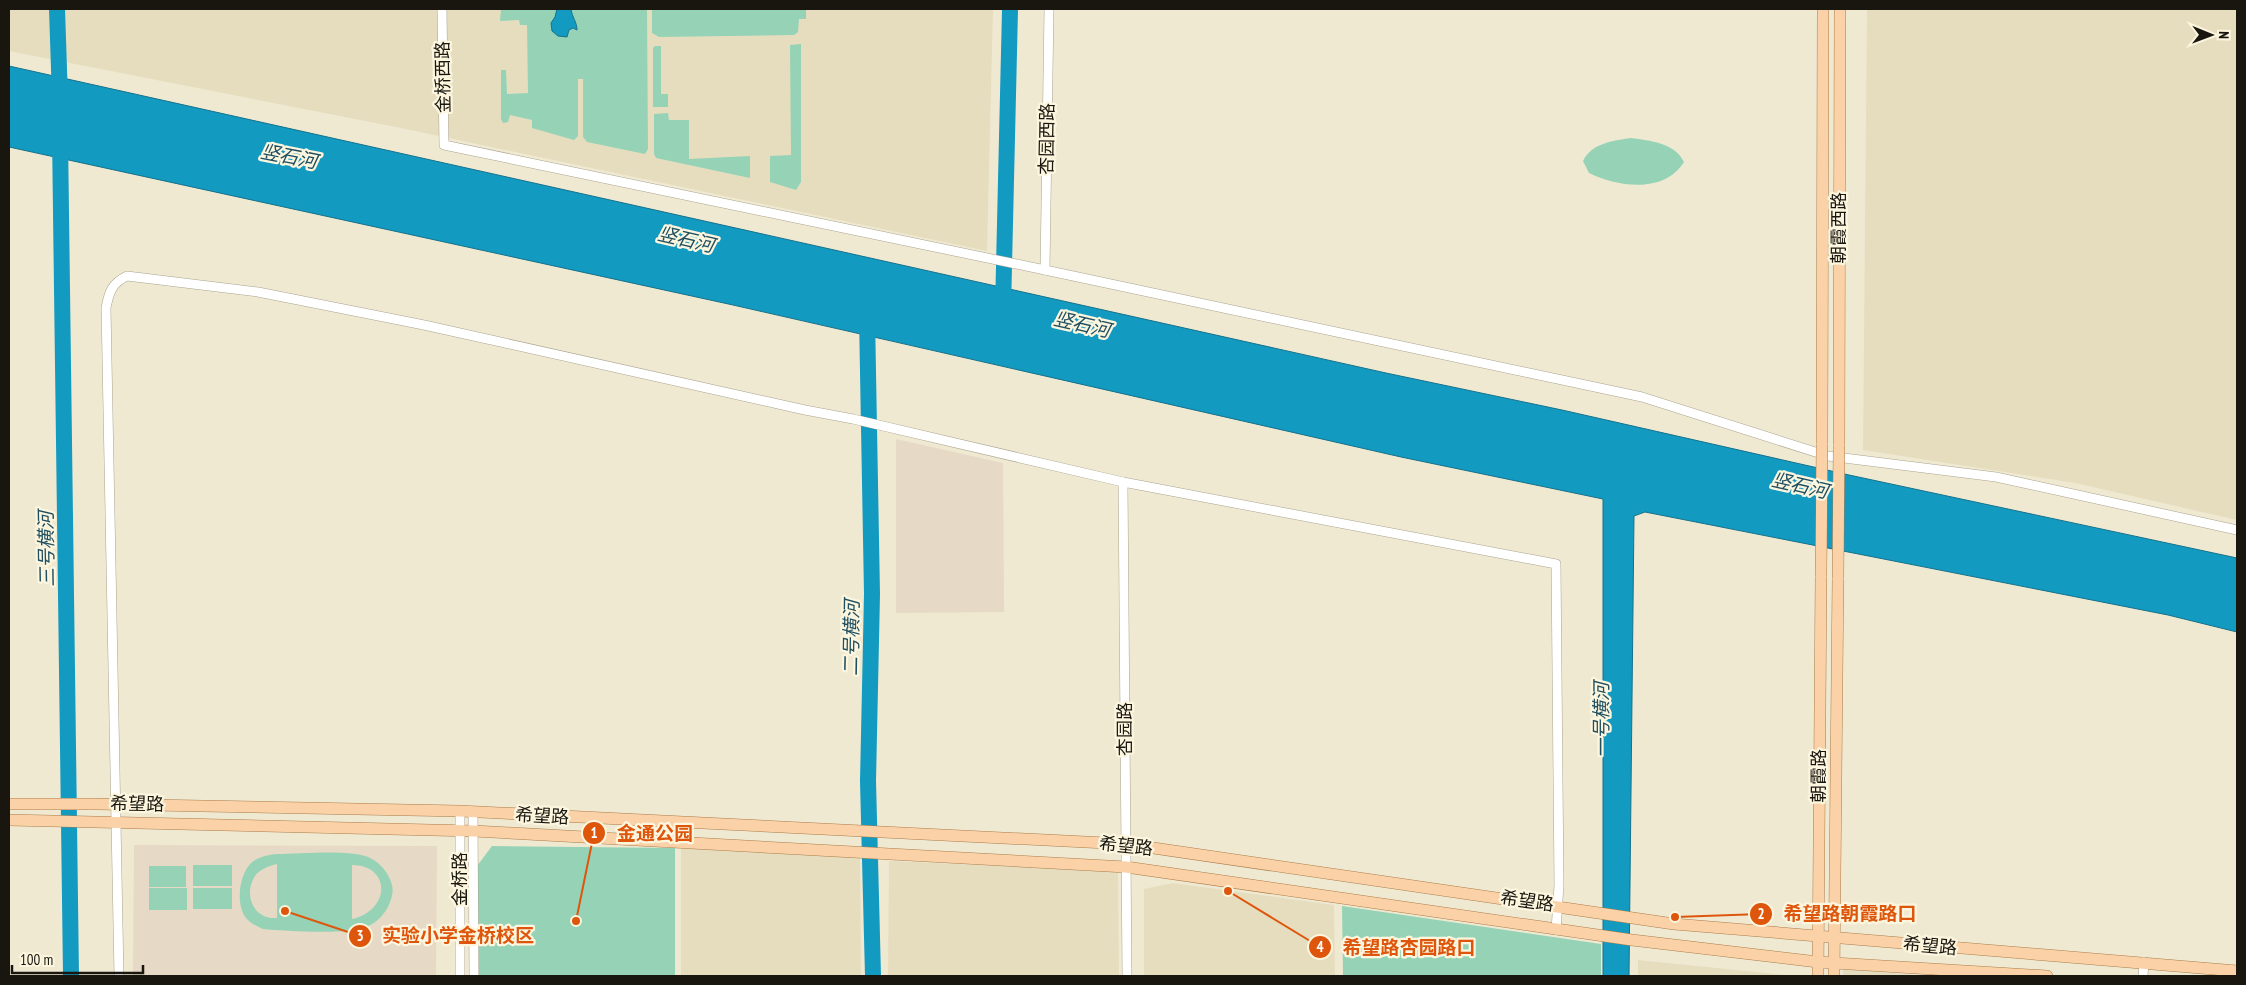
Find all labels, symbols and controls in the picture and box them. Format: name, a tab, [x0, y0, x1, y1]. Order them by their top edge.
north arrow	[2186, 10, 2236, 60]
text: N	[2215, 31, 2233, 39]
street label: 金桥西路	[430, 41, 455, 113]
street label: 杏园西路	[1034, 103, 1059, 175]
water label: 竖石河	[259, 139, 323, 174]
street label: 朝霞西路	[1827, 192, 1850, 264]
water label: 竖石河	[656, 221, 720, 258]
water label: 竖石河	[1052, 306, 1116, 343]
water label: 竖石河	[1770, 467, 1834, 504]
water label: 三号横河	[33, 507, 59, 587]
water label: 二号横河	[838, 596, 864, 676]
water label: 一号横河	[1589, 678, 1613, 758]
street label: 杏园路	[1113, 702, 1136, 756]
street label: 朝霞路	[1807, 749, 1830, 803]
street label: 希望路	[110, 792, 164, 815]
street label: 希望路	[514, 803, 570, 828]
callout: 金通公园	[582, 816, 703, 850]
text: 金通公园	[617, 821, 693, 845]
text: 1	[590, 823, 598, 842]
street label: 希望路	[1098, 831, 1154, 860]
street label: 金桥路	[448, 852, 471, 906]
street label: 希望路	[1499, 885, 1555, 916]
callout: 希望路朝霞路口	[1748, 897, 1926, 931]
text: 希望路朝霞路口	[1783, 901, 1917, 925]
text: 2	[1757, 904, 1765, 923]
callout: 实验小学金桥校区	[347, 919, 544, 953]
text: 实验小学金桥校区	[382, 923, 534, 947]
text: 3	[356, 926, 364, 945]
callout: 希望路杏园路口	[1307, 930, 1485, 964]
street label: 希望路	[1902, 932, 1958, 959]
text: 希望路杏园路口	[1342, 935, 1476, 959]
text: 4	[1316, 937, 1324, 956]
scale bar	[12, 942, 144, 974]
text: 100 m	[20, 950, 53, 969]

